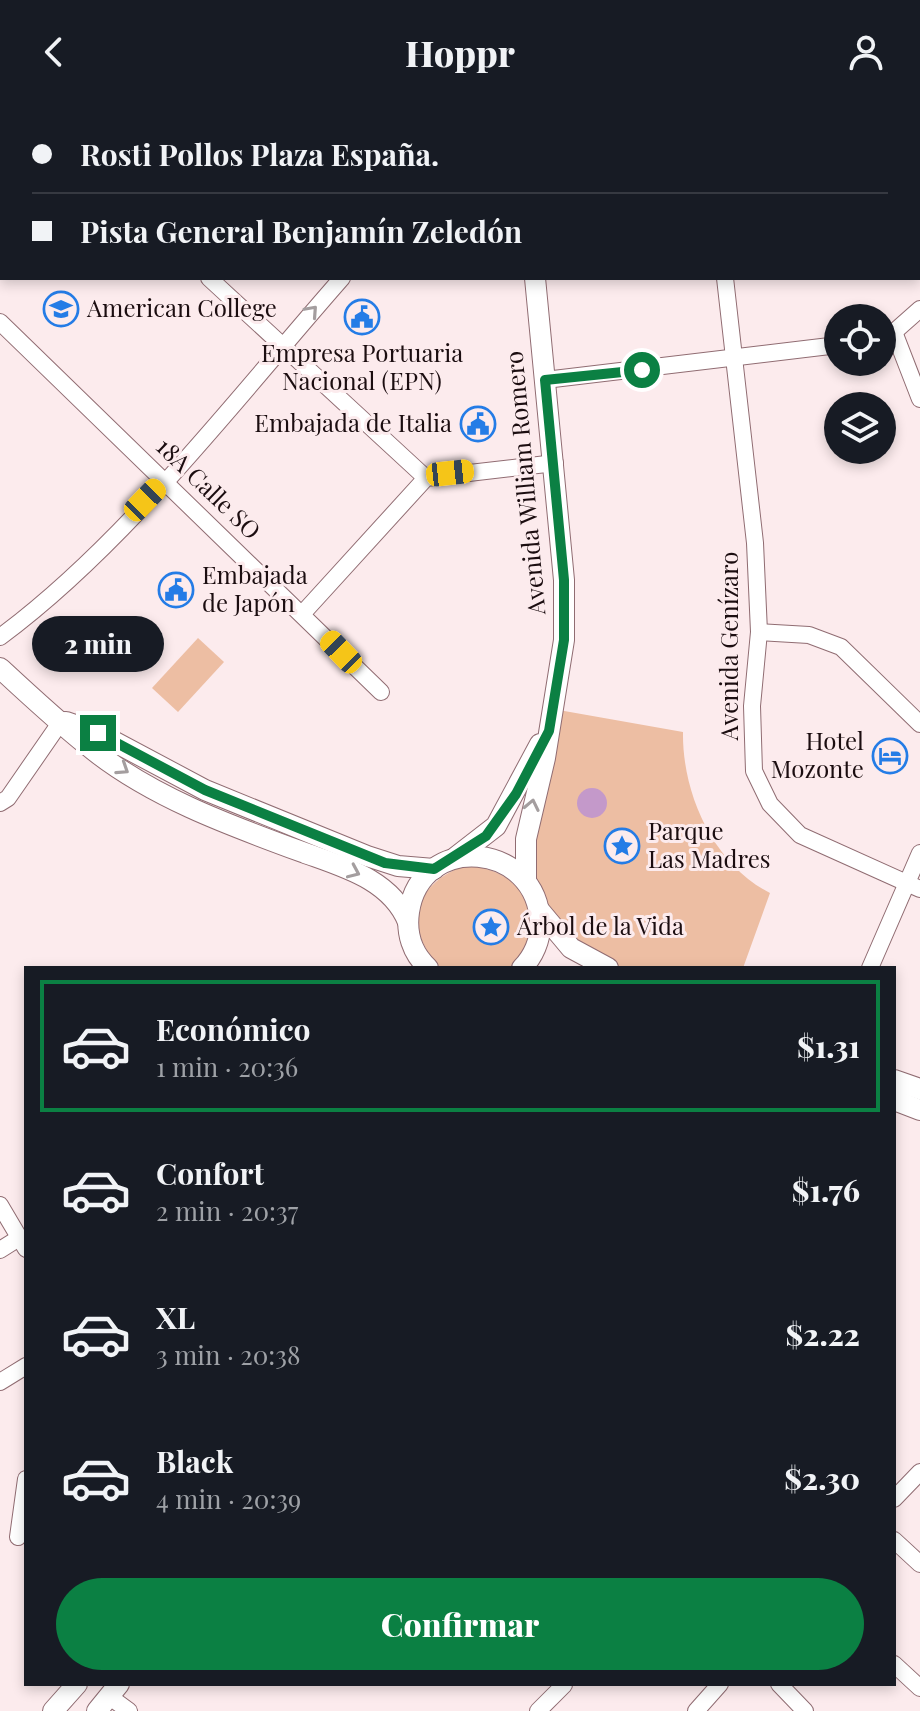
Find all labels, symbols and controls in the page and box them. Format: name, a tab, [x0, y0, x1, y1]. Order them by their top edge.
text: Hoppr	[405, 28, 515, 76]
icon: back	[32, 30, 76, 74]
icon: person	[844, 30, 888, 74]
text: Rosti Pollos Plaza España.	[80, 134, 439, 174]
text: Pista General Benjamín Zeledón	[80, 211, 522, 251]
school or university icon: American College	[42, 290, 80, 328]
place label: American College	[86, 291, 277, 323]
public building icon: Empresa Portuaria Nacional (EPN)	[343, 298, 381, 336]
map controls	[824, 304, 896, 464]
button: locate	[824, 304, 896, 376]
one-way arrow	[303, 306, 317, 321]
place label: Empresa Portuaria Nacional (EPN)	[261, 336, 463, 396]
street label: Avenida William Romero	[497, 350, 552, 617]
route start	[624, 352, 660, 388]
button: layers	[824, 392, 896, 464]
public building icon: Embajada de Italia	[459, 405, 497, 443]
place label: Embajada de Italia	[254, 406, 452, 438]
street label: 18A Calle SO	[150, 430, 268, 545]
car	[425, 459, 475, 487]
car	[120, 474, 170, 526]
street label: Avenida Genízaro	[712, 552, 744, 741]
place label: Embajada de Japón	[202, 558, 308, 618]
public building icon: Embajada de Japón	[157, 571, 195, 609]
callout: 2 min	[32, 617, 164, 673]
text: 2 min	[64, 626, 132, 661]
car	[316, 626, 366, 678]
route end	[80, 715, 116, 751]
place label: Hotel Mozonte	[771, 724, 864, 784]
hotel icon: Hotel Mozonte	[871, 737, 909, 775]
one-way arrow	[114, 759, 128, 774]
one-way arrow	[523, 799, 540, 812]
place label: Parque Las Madres	[648, 814, 771, 874]
place icon: Parque Las Madres	[603, 827, 641, 865]
one-way arrow	[346, 863, 361, 879]
place icon: Árbol de la Vida	[472, 908, 510, 946]
place label: Árbol de la Vida	[516, 909, 684, 941]
text: Económico	[156, 1009, 311, 1049]
icon: car	[60, 1010, 132, 1082]
text: $1.31	[797, 1026, 860, 1066]
text: 1 min · 20:36	[156, 1049, 298, 1084]
text: Confort	[156, 1153, 264, 1193]
icon: car	[60, 1154, 132, 1226]
text: $1.76	[792, 1170, 860, 1210]
text: 2 min · 20:37	[156, 1193, 298, 1228]
text: XL	[156, 1297, 195, 1337]
icon: car	[60, 1298, 132, 1370]
text: $2.22	[786, 1314, 860, 1354]
text: 3 min · 20:38	[156, 1337, 300, 1372]
text: Black	[156, 1441, 233, 1481]
icon: car	[60, 1442, 132, 1514]
text: $2.30	[784, 1458, 860, 1498]
text: 4 min · 20:39	[156, 1481, 301, 1516]
button: Confirmar	[56, 1578, 864, 1670]

